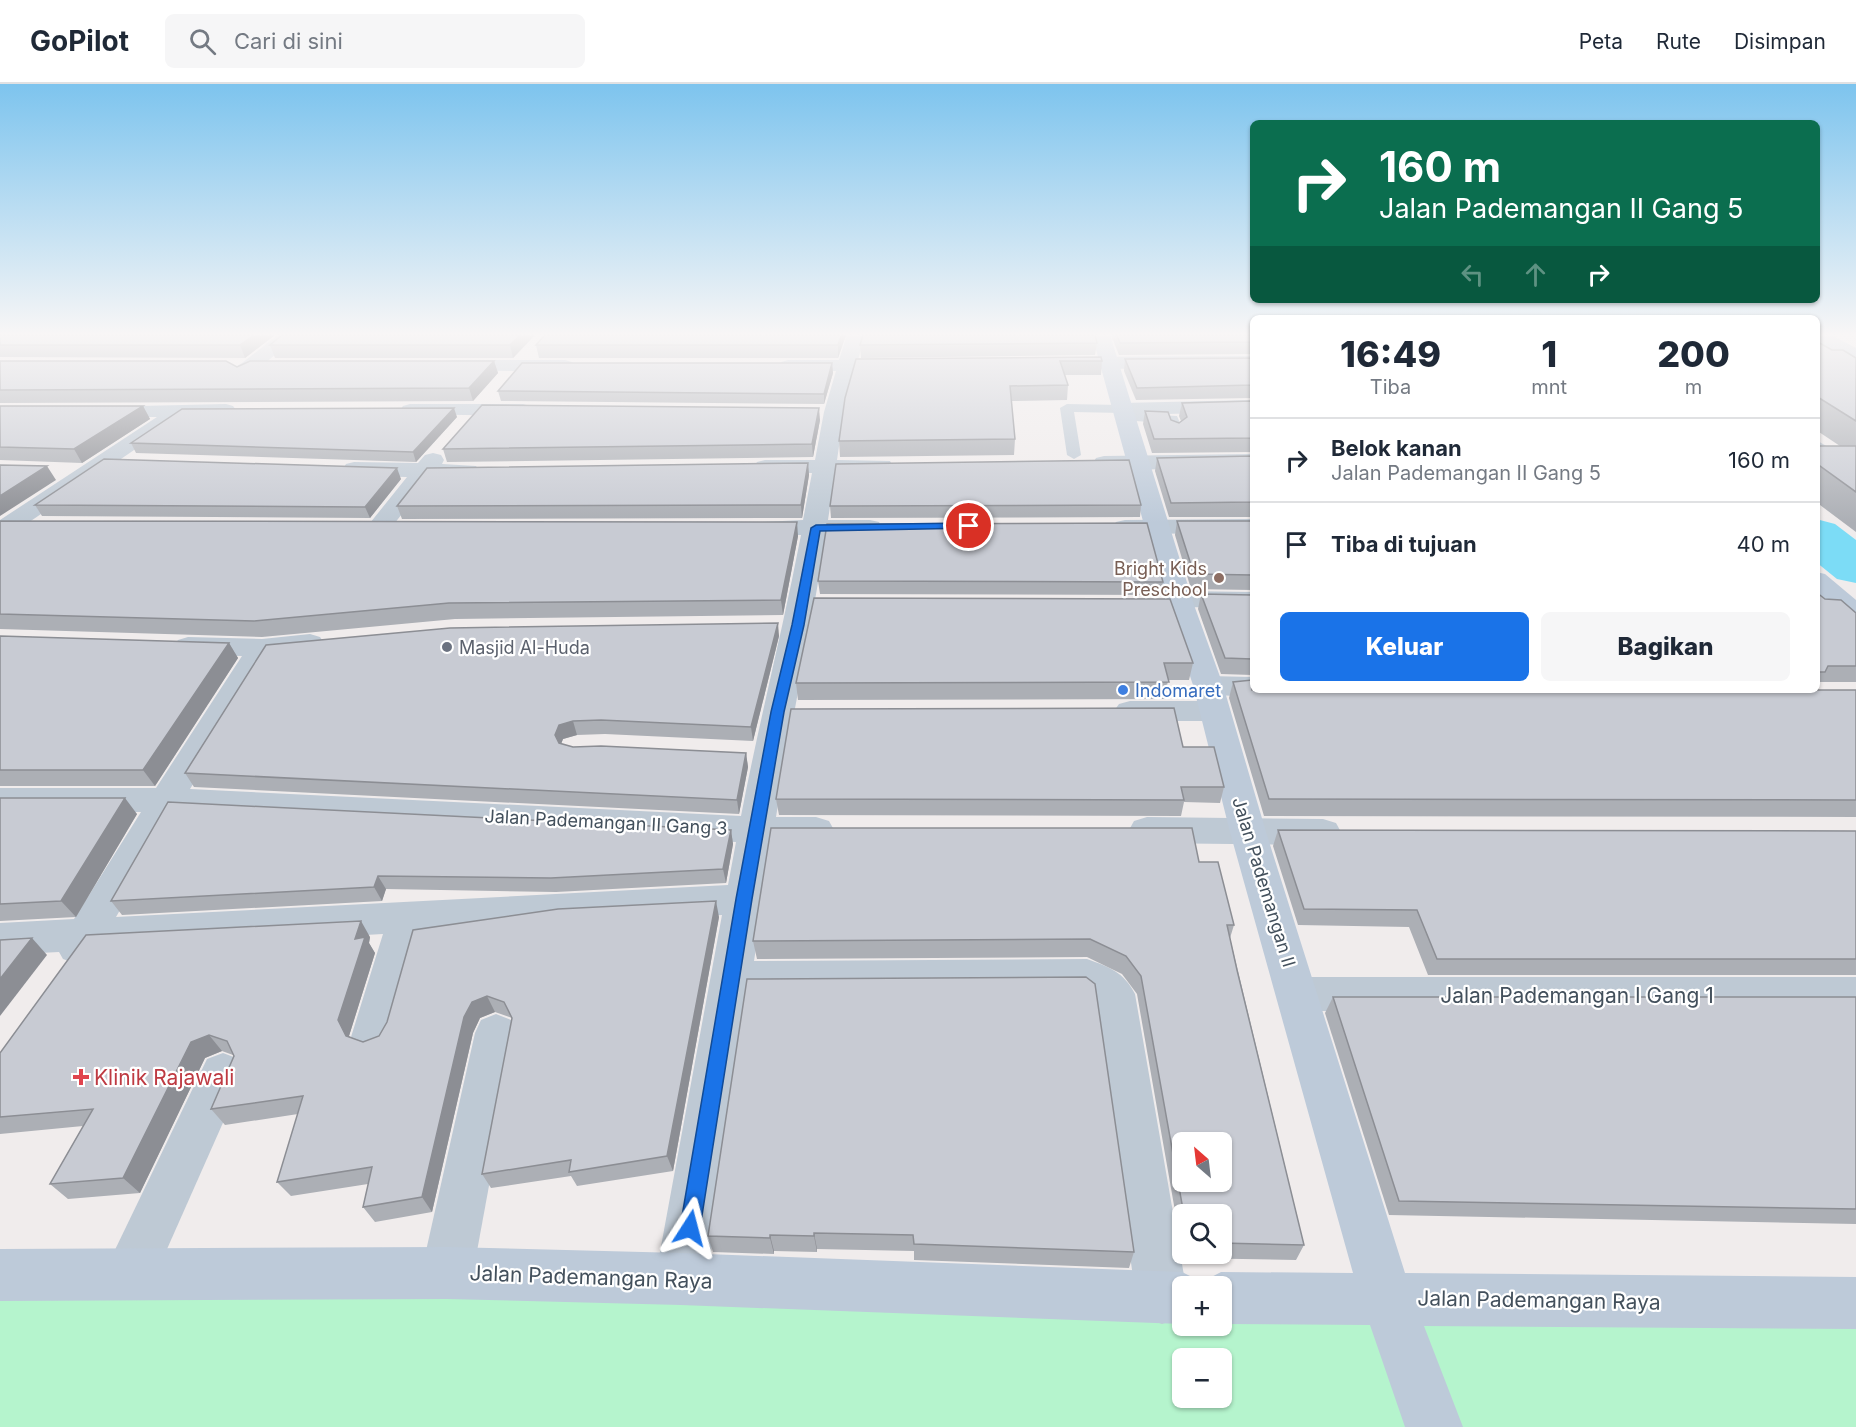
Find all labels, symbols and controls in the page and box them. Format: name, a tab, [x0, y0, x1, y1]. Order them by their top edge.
search box	[165, 14, 585, 68]
text: GoPilot	[30, 24, 129, 58]
icon: search	[186, 25, 219, 58]
text: Cari di sini	[234, 28, 343, 54]
text: Peta	[1579, 29, 1623, 54]
text: Rute	[1656, 29, 1701, 54]
text: Disimpan	[1734, 29, 1826, 54]
text: 160 m	[1379, 141, 1501, 192]
icon: right	[1280, 144, 1358, 222]
text: Jalan Pademangan II Gang 5	[1379, 192, 1743, 225]
icon: left	[1456, 258, 1489, 291]
icon: ahead	[1519, 258, 1552, 291]
icon: right	[1582, 258, 1615, 291]
text: 16:49	[1340, 332, 1441, 376]
text: 1	[1541, 332, 1557, 376]
text: 200	[1657, 332, 1730, 376]
text: Tiba	[1370, 375, 1411, 399]
text: mnt	[1531, 375, 1567, 399]
text: m	[1685, 375, 1702, 399]
text: Belok kanan	[1331, 435, 1462, 461]
icon: right	[1280, 444, 1313, 477]
text: 160 m	[1728, 447, 1790, 473]
text: Jalan Pademangan II Gang 5	[1331, 461, 1601, 485]
pin	[943, 500, 994, 551]
icon: arrive	[952, 509, 985, 542]
icon: arrive	[1280, 528, 1313, 561]
text: Tiba di tujuan	[1331, 531, 1477, 557]
text: 40 m	[1736, 531, 1790, 557]
place label: Bright Kids Preschool	[1114, 558, 1207, 600]
marker: Bright Kids Preschool	[1212, 571, 1226, 585]
button: Keluar	[1280, 612, 1529, 681]
button: Bagikan	[1541, 612, 1790, 681]
place label: Masjid Al-Huda	[459, 637, 590, 658]
marker: Masjid Al-Huda	[440, 640, 454, 654]
place label: Indomaret	[1135, 680, 1221, 701]
marker: Indomaret	[1116, 683, 1130, 697]
street label: Jalan Pademangan II	[1228, 794, 1300, 970]
street label: Jalan Pademangan II Gang 3	[484, 805, 728, 839]
street label: Jalan Pademangan I Gang 1	[1440, 983, 1714, 1008]
place label: Klinik Rajawali	[94, 1065, 234, 1090]
marker: Klinik Rajawali	[72, 1068, 90, 1086]
north arrow	[1172, 1132, 1232, 1192]
map controls	[1172, 1132, 1232, 1408]
position arrow	[658, 1196, 722, 1260]
button: search	[1172, 1204, 1232, 1264]
street label: Jalan Pademangan Raya	[469, 1260, 713, 1294]
button: +	[1172, 1276, 1232, 1336]
street label: Jalan Pademangan Raya	[1417, 1285, 1661, 1315]
button: −	[1172, 1348, 1232, 1408]

